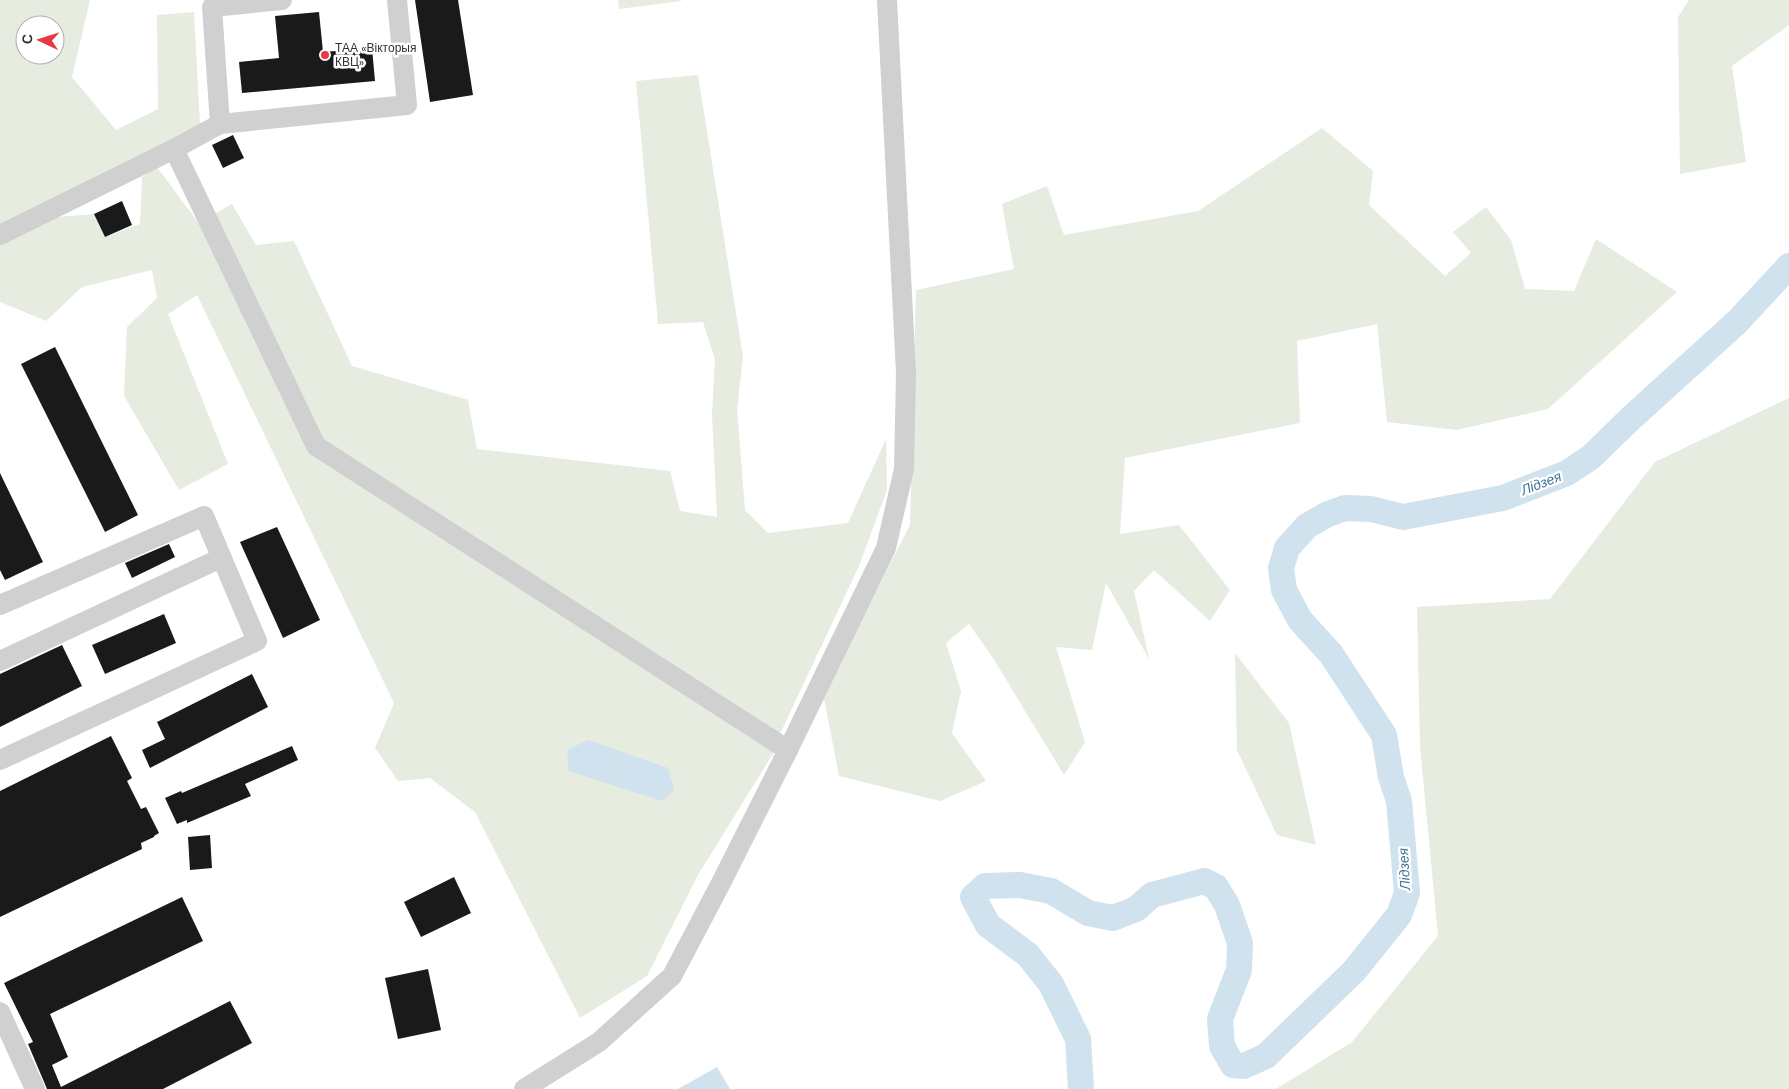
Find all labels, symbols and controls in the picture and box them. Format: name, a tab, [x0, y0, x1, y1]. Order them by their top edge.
north arrow	[15, 15, 65, 65]
text: С	[18, 33, 36, 45]
place label: ТАА «Вікторыя КВЦ»	[335, 40, 416, 70]
marker: ТАА «Вікторыя КВЦ»	[319, 49, 331, 61]
water label: Лідзея	[1517, 467, 1564, 499]
water label: Лідзея	[1394, 847, 1414, 891]

